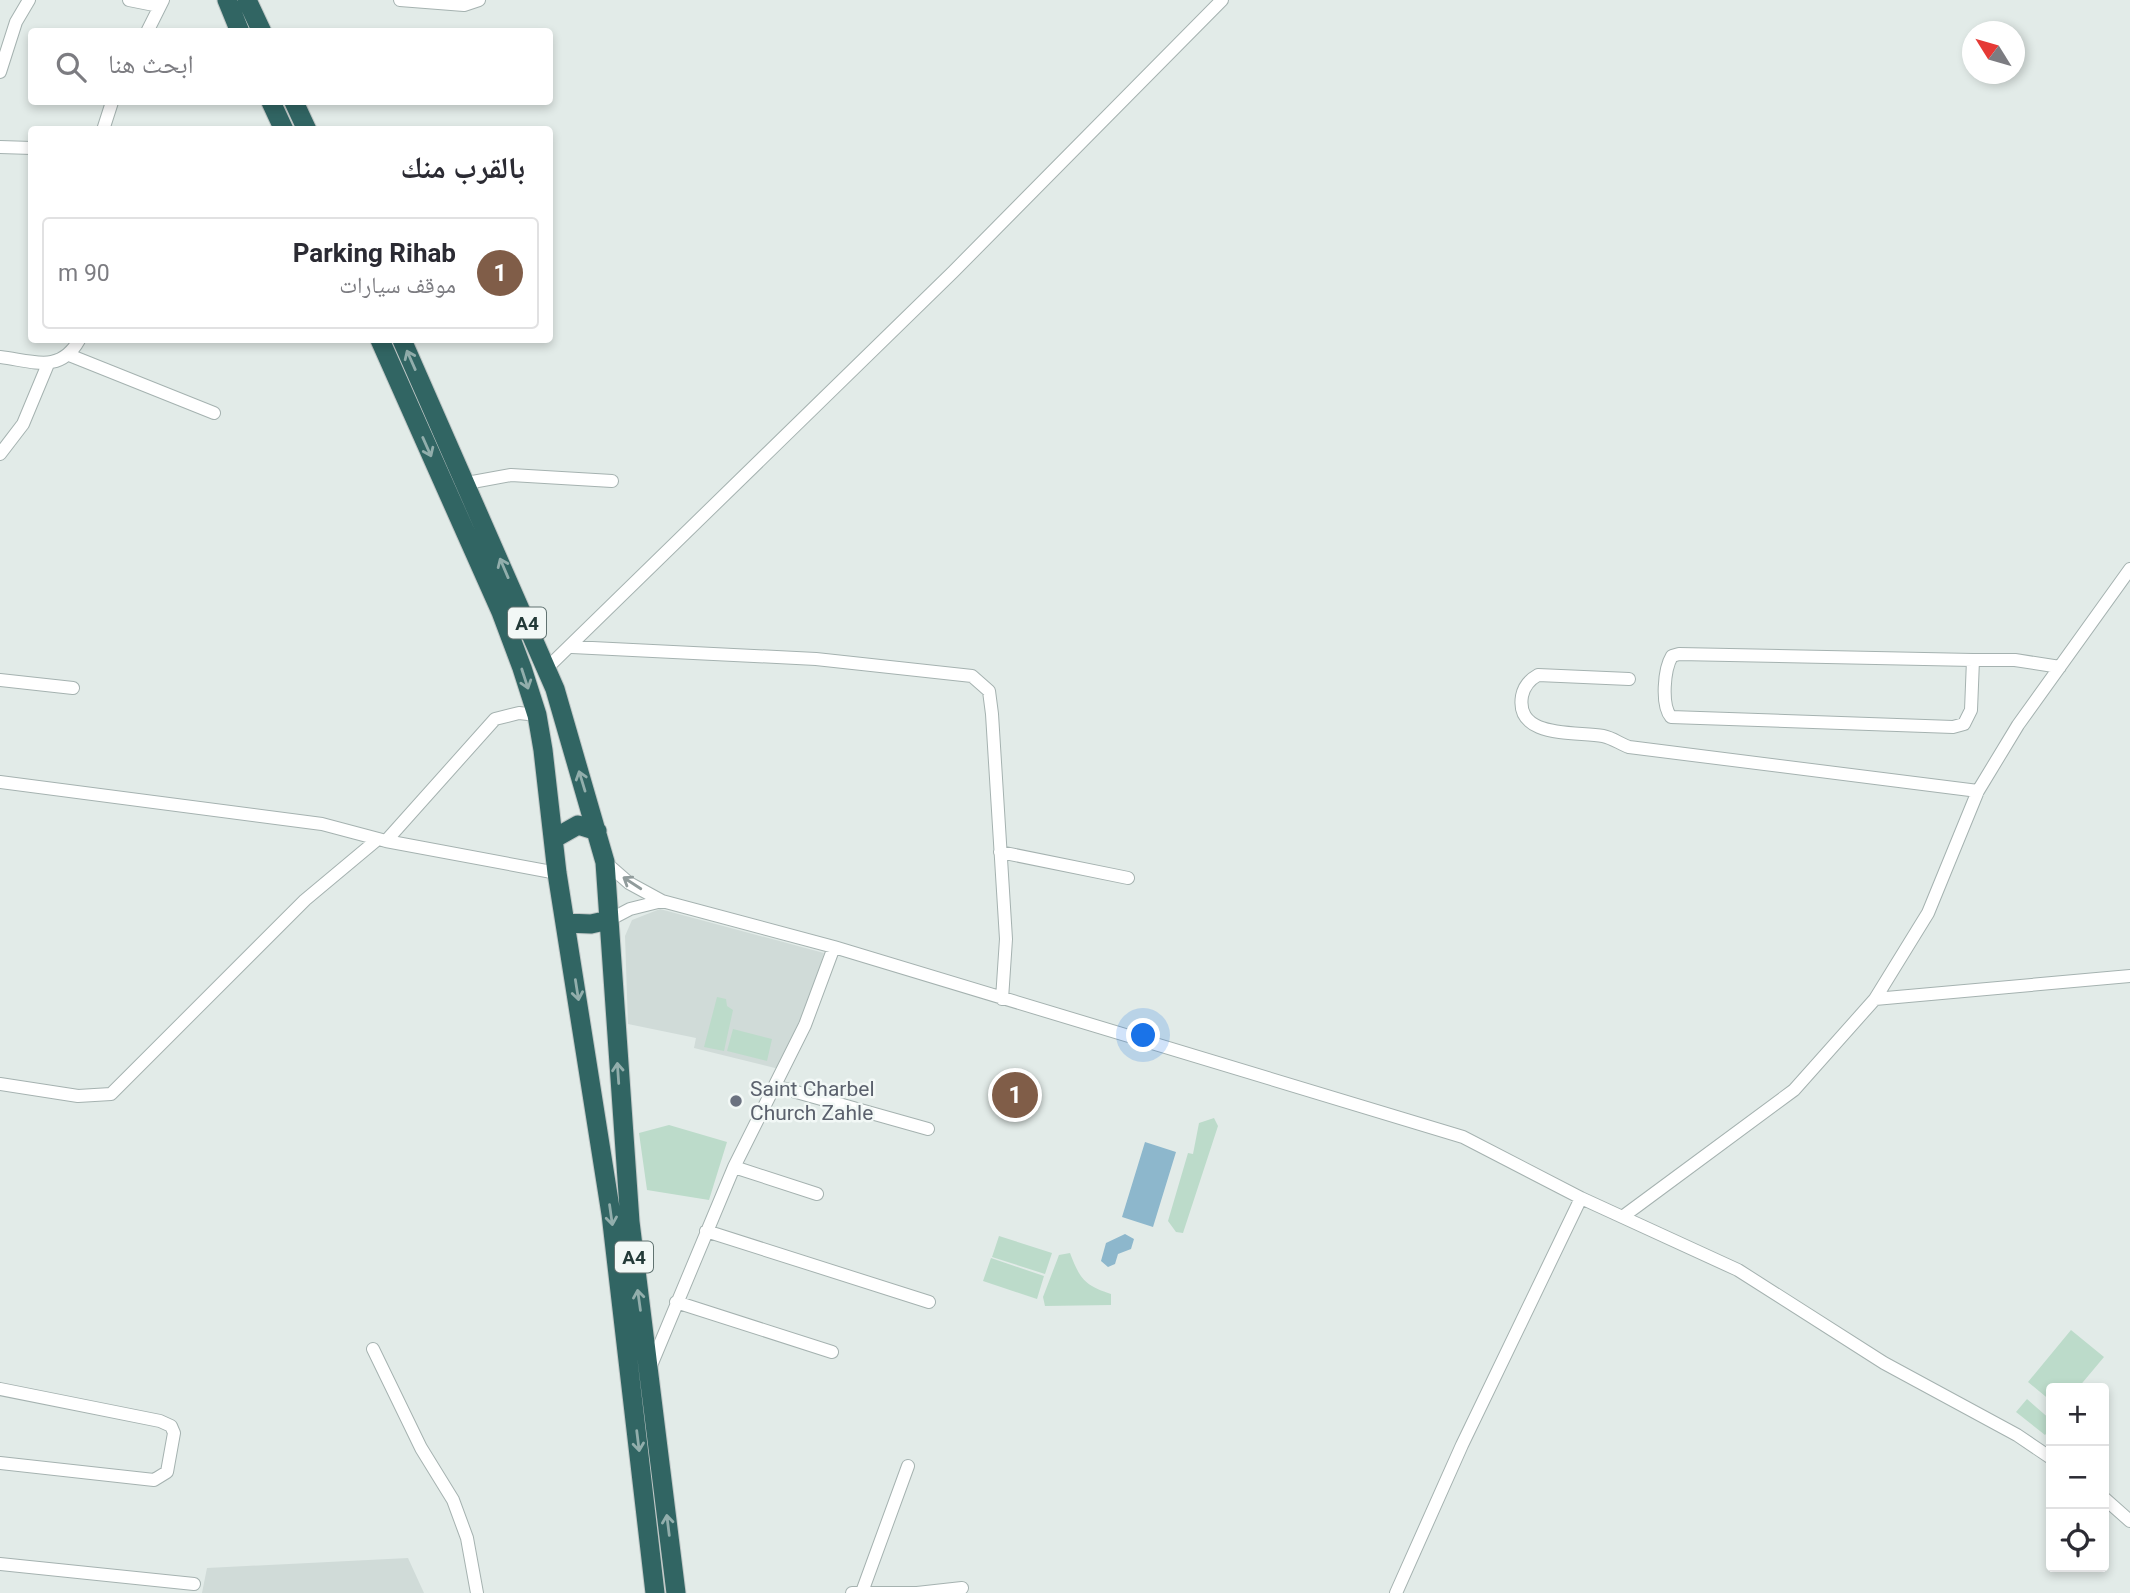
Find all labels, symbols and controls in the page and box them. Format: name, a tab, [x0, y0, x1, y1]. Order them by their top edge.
north arrow	[1962, 21, 2025, 84]
search box	[28, 28, 553, 105]
icon: search	[52, 48, 90, 86]
text: ابحث هنا	[108, 49, 194, 79]
text: بالقرب منك	[400, 150, 525, 185]
text: Parking Rihab	[293, 238, 456, 268]
text: 90 m	[58, 260, 110, 287]
text: 1	[493, 260, 507, 287]
text: موقف سيارات	[339, 272, 456, 299]
one-way arrow	[404, 350, 417, 371]
one-way arrow	[421, 435, 434, 457]
one-way arrow	[496, 558, 509, 579]
road number: A4	[508, 608, 546, 638]
one-way arrow	[520, 667, 532, 689]
one-way arrow	[575, 770, 588, 792]
one-way arrow	[623, 876, 642, 891]
one-way arrow	[571, 979, 585, 1001]
your location	[1126, 1018, 1160, 1052]
one-way arrow	[612, 1062, 625, 1085]
pin: 1	[992, 1069, 1038, 1121]
place label: Saint Charbel Church Zahle	[750, 1077, 874, 1125]
marker: Saint Charbel Church Zahle	[728, 1093, 744, 1109]
one-way arrow	[605, 1204, 618, 1226]
road number: A4	[615, 1242, 653, 1273]
one-way arrow	[633, 1289, 646, 1311]
map controls	[2046, 1383, 2109, 1572]
button: +	[2046, 1383, 2109, 1446]
one-way arrow	[631, 1430, 644, 1452]
button: −	[2046, 1446, 2109, 1509]
button: locate	[2046, 1509, 2109, 1572]
one-way arrow	[661, 1514, 674, 1537]

